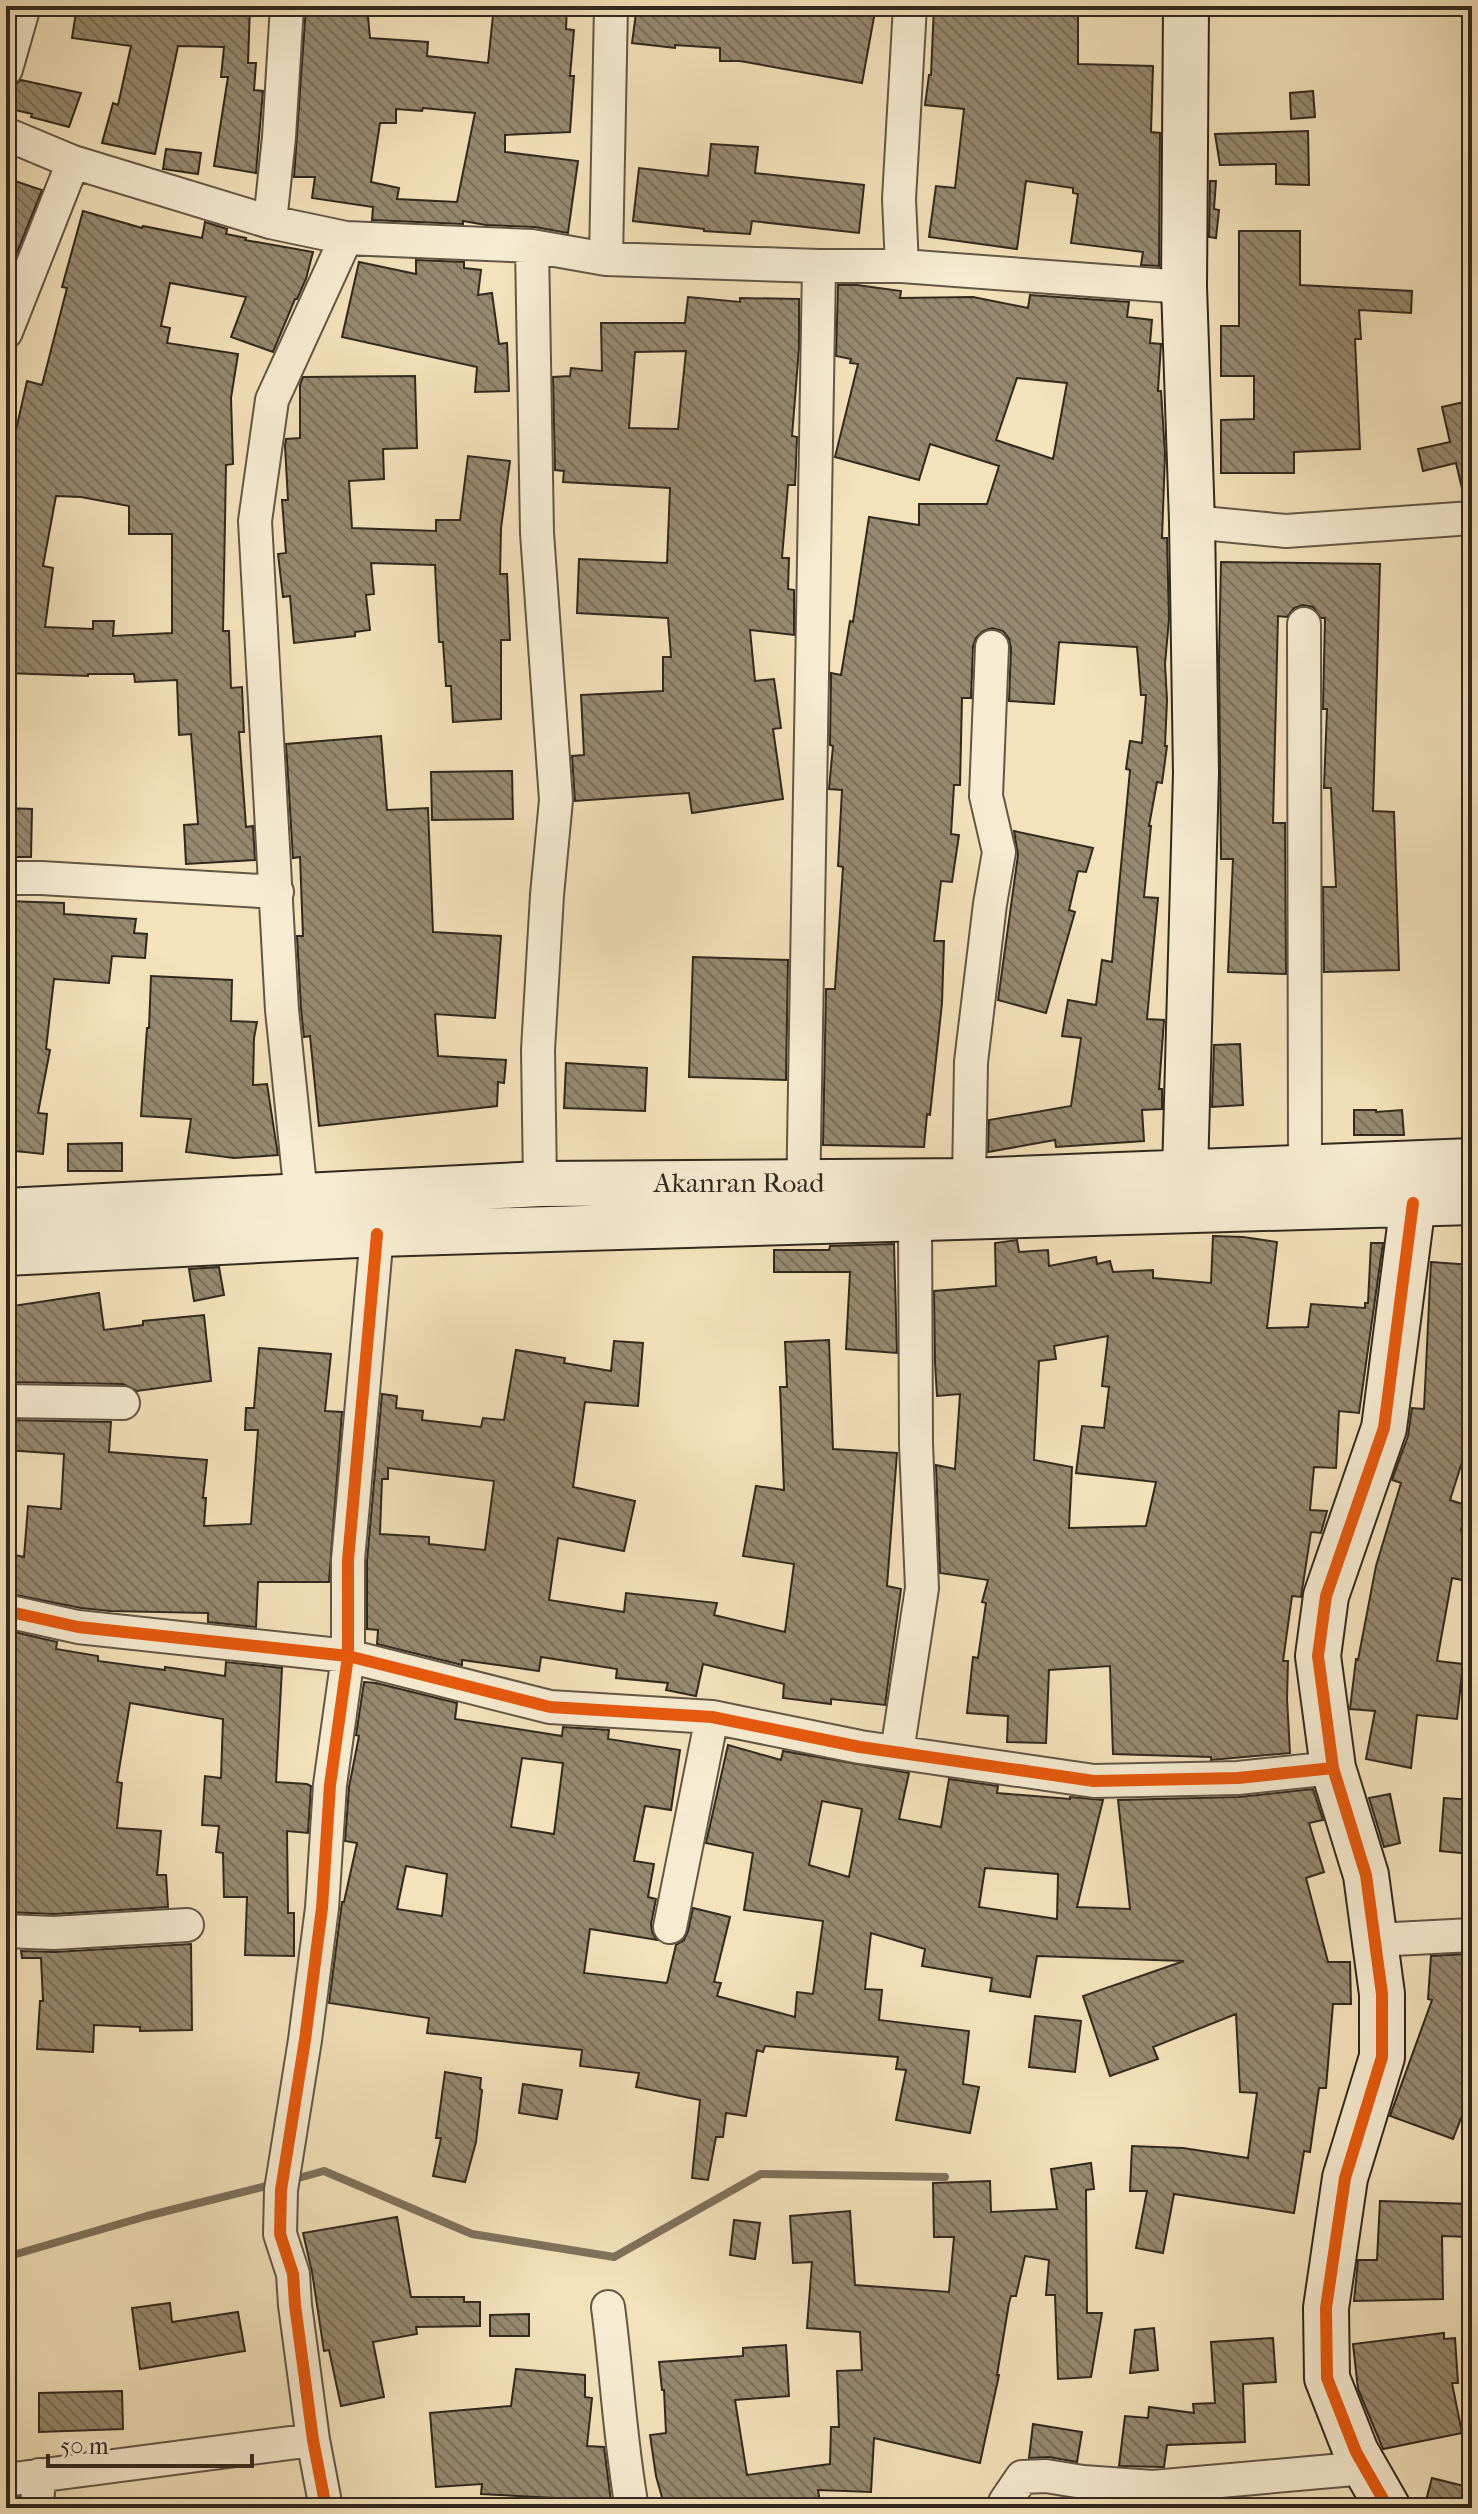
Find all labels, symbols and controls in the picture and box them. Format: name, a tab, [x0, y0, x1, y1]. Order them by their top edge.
street label: Akanran Road	[652, 1166, 825, 1199]
scale bar	[48, 2418, 252, 2468]
text: 50 m	[60, 2432, 109, 2460]

